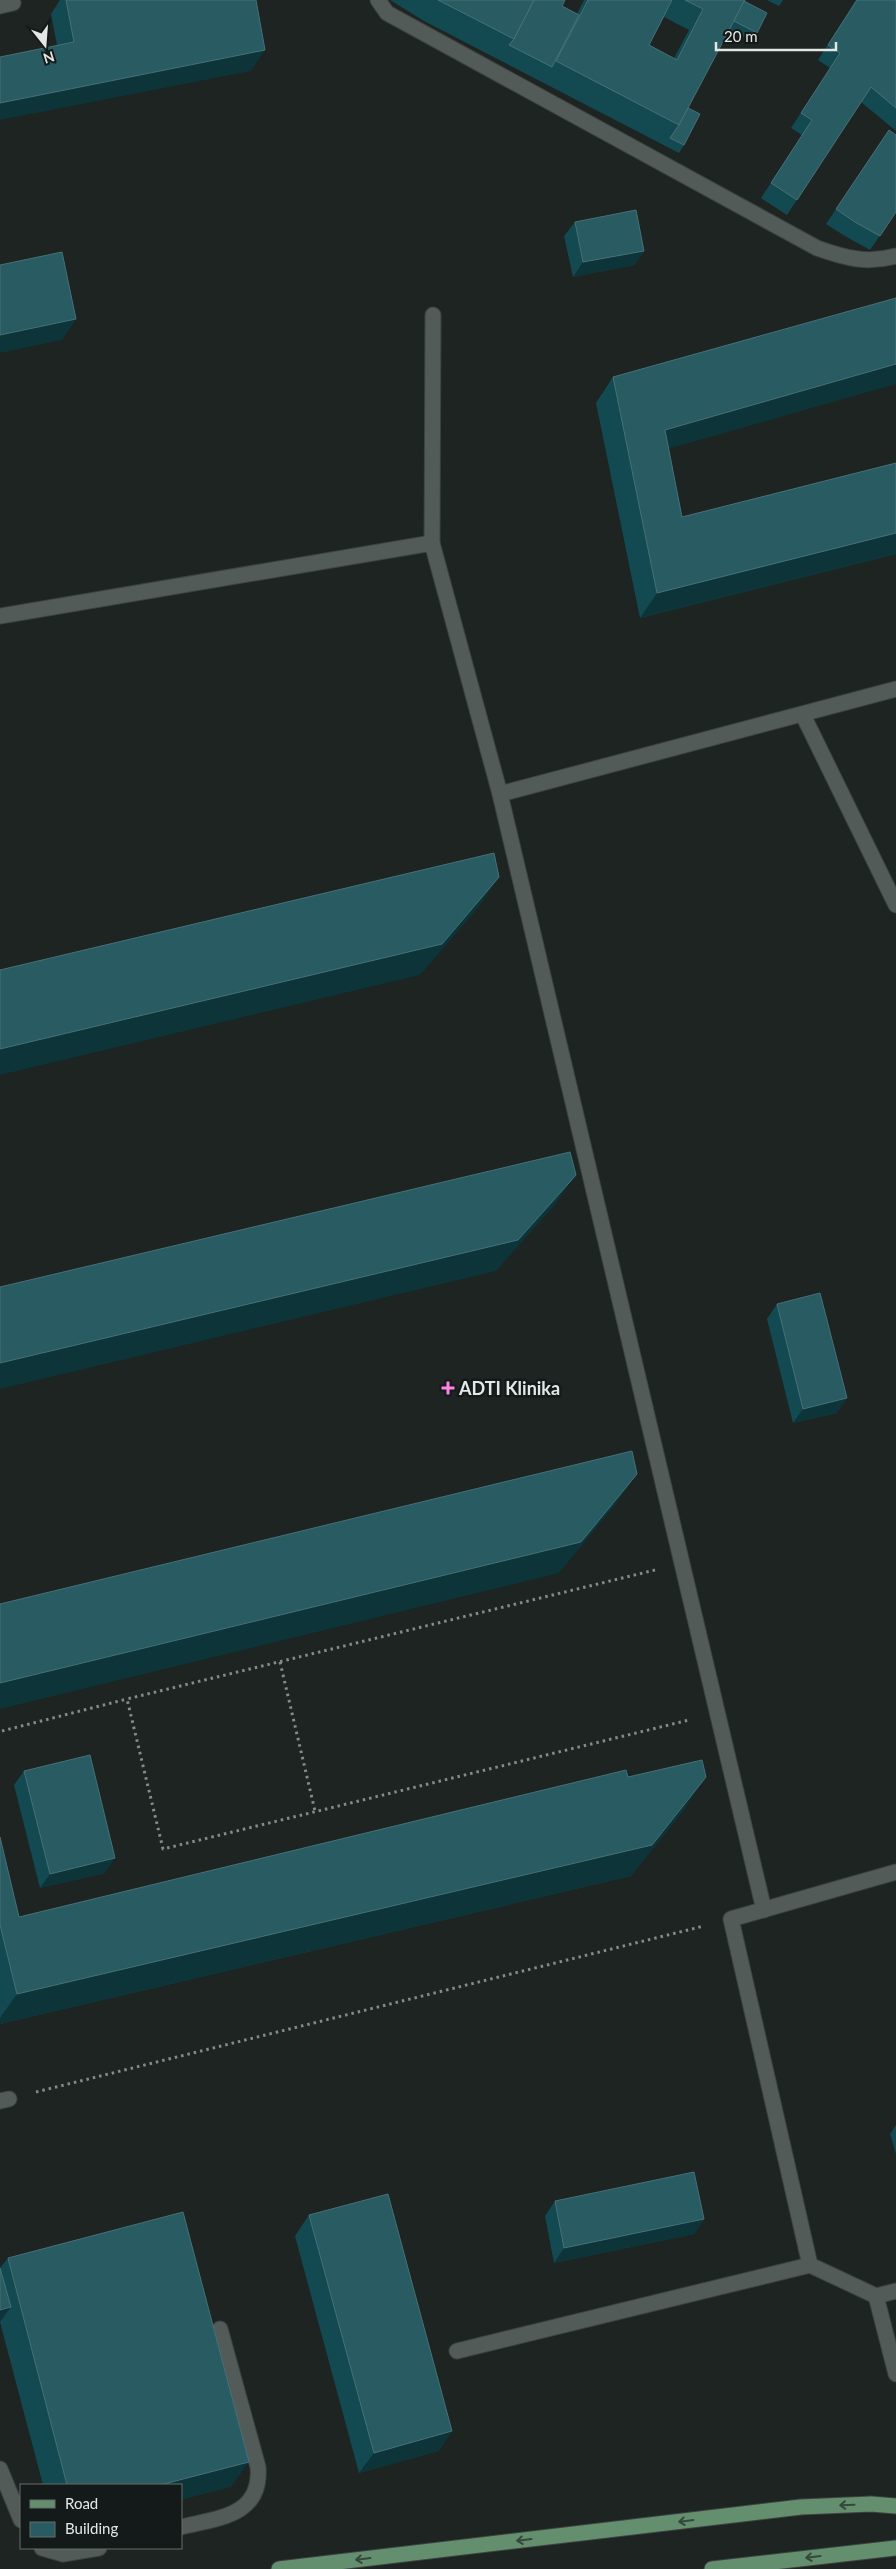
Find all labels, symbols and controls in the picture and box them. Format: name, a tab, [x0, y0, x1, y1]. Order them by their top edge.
north arrow	[20, 20, 70, 70]
scale bar	[716, 20, 836, 52]
text: 20 m	[724, 27, 758, 45]
text: N	[41, 48, 57, 68]
place label: ADTI Klinika	[458, 1377, 560, 1399]
marker: ADTI Klinika	[441, 1381, 455, 1395]
legend	[20, 2484, 182, 2549]
text: Road	[65, 2494, 98, 2512]
one-way arrow	[840, 2500, 856, 2510]
one-way arrow	[678, 2516, 694, 2526]
text: Building	[65, 2519, 118, 2537]
one-way arrow	[517, 2535, 533, 2545]
one-way arrow	[805, 2552, 821, 2562]
one-way arrow	[355, 2554, 371, 2564]

